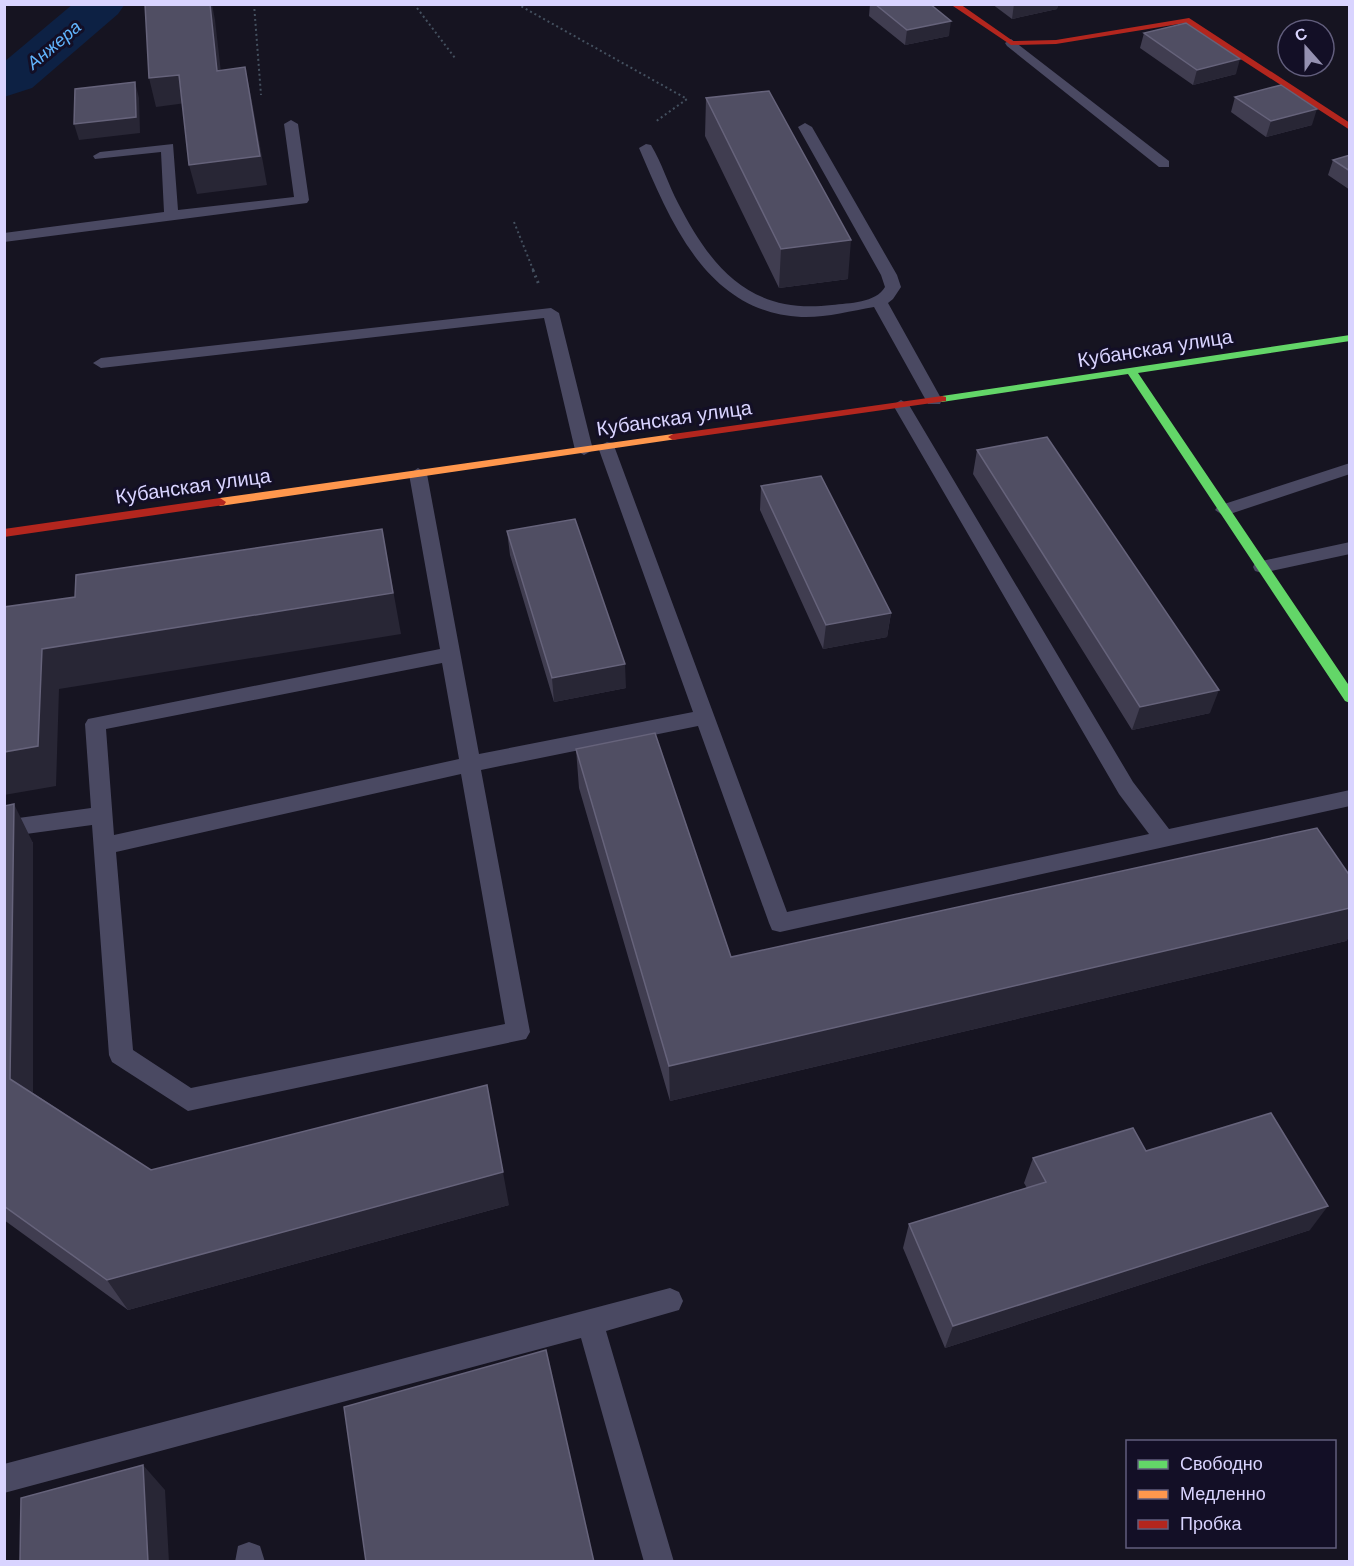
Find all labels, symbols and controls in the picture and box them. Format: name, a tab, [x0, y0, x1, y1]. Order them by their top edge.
water label: Анжера	[22, 17, 85, 74]
north arrow	[1276, 18, 1336, 78]
text: С	[1292, 24, 1310, 44]
street label: Кубанская улица	[1076, 325, 1235, 371]
street label: Кубанская улица	[595, 396, 754, 440]
street label: Кубанская улица	[114, 464, 273, 508]
legend	[1126, 1440, 1336, 1548]
text: Свободно	[1180, 1454, 1263, 1474]
text: Медленно	[1180, 1484, 1266, 1504]
text: Пробка	[1180, 1514, 1243, 1534]

